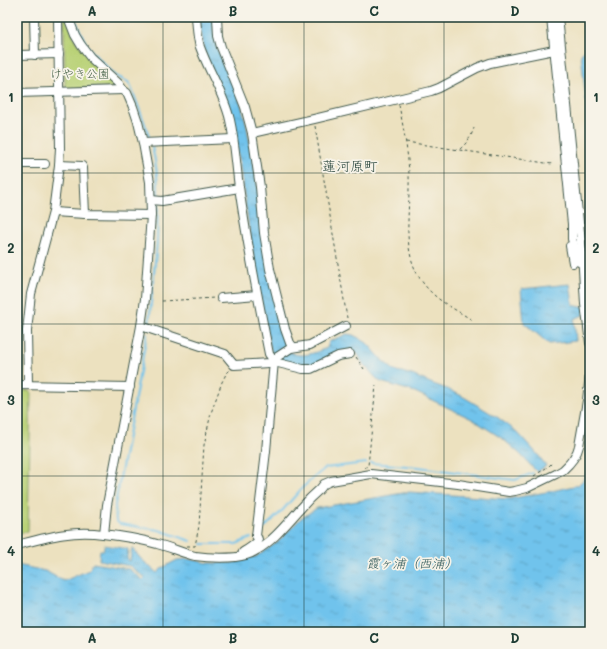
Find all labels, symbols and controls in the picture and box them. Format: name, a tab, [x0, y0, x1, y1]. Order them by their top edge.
text: A	[87, 2, 97, 19]
text: B	[229, 2, 238, 19]
text: C	[369, 2, 379, 19]
text: D	[510, 2, 520, 19]
park label: けやき公園	[50, 65, 110, 81]
text: 1	[8, 88, 14, 105]
text: 1	[593, 88, 599, 105]
district label: 蓮河原町	[322, 156, 378, 175]
text: 2	[7, 239, 15, 256]
text: 2	[592, 239, 600, 256]
text: 3	[7, 391, 15, 408]
text: 3	[592, 391, 600, 408]
text: 4	[7, 542, 15, 559]
text: 4	[592, 542, 600, 559]
water label: 霞ヶ浦（西浦）	[366, 554, 458, 571]
text: A	[87, 629, 97, 646]
text: B	[229, 629, 238, 646]
text: C	[369, 629, 379, 646]
text: D	[510, 629, 520, 646]

